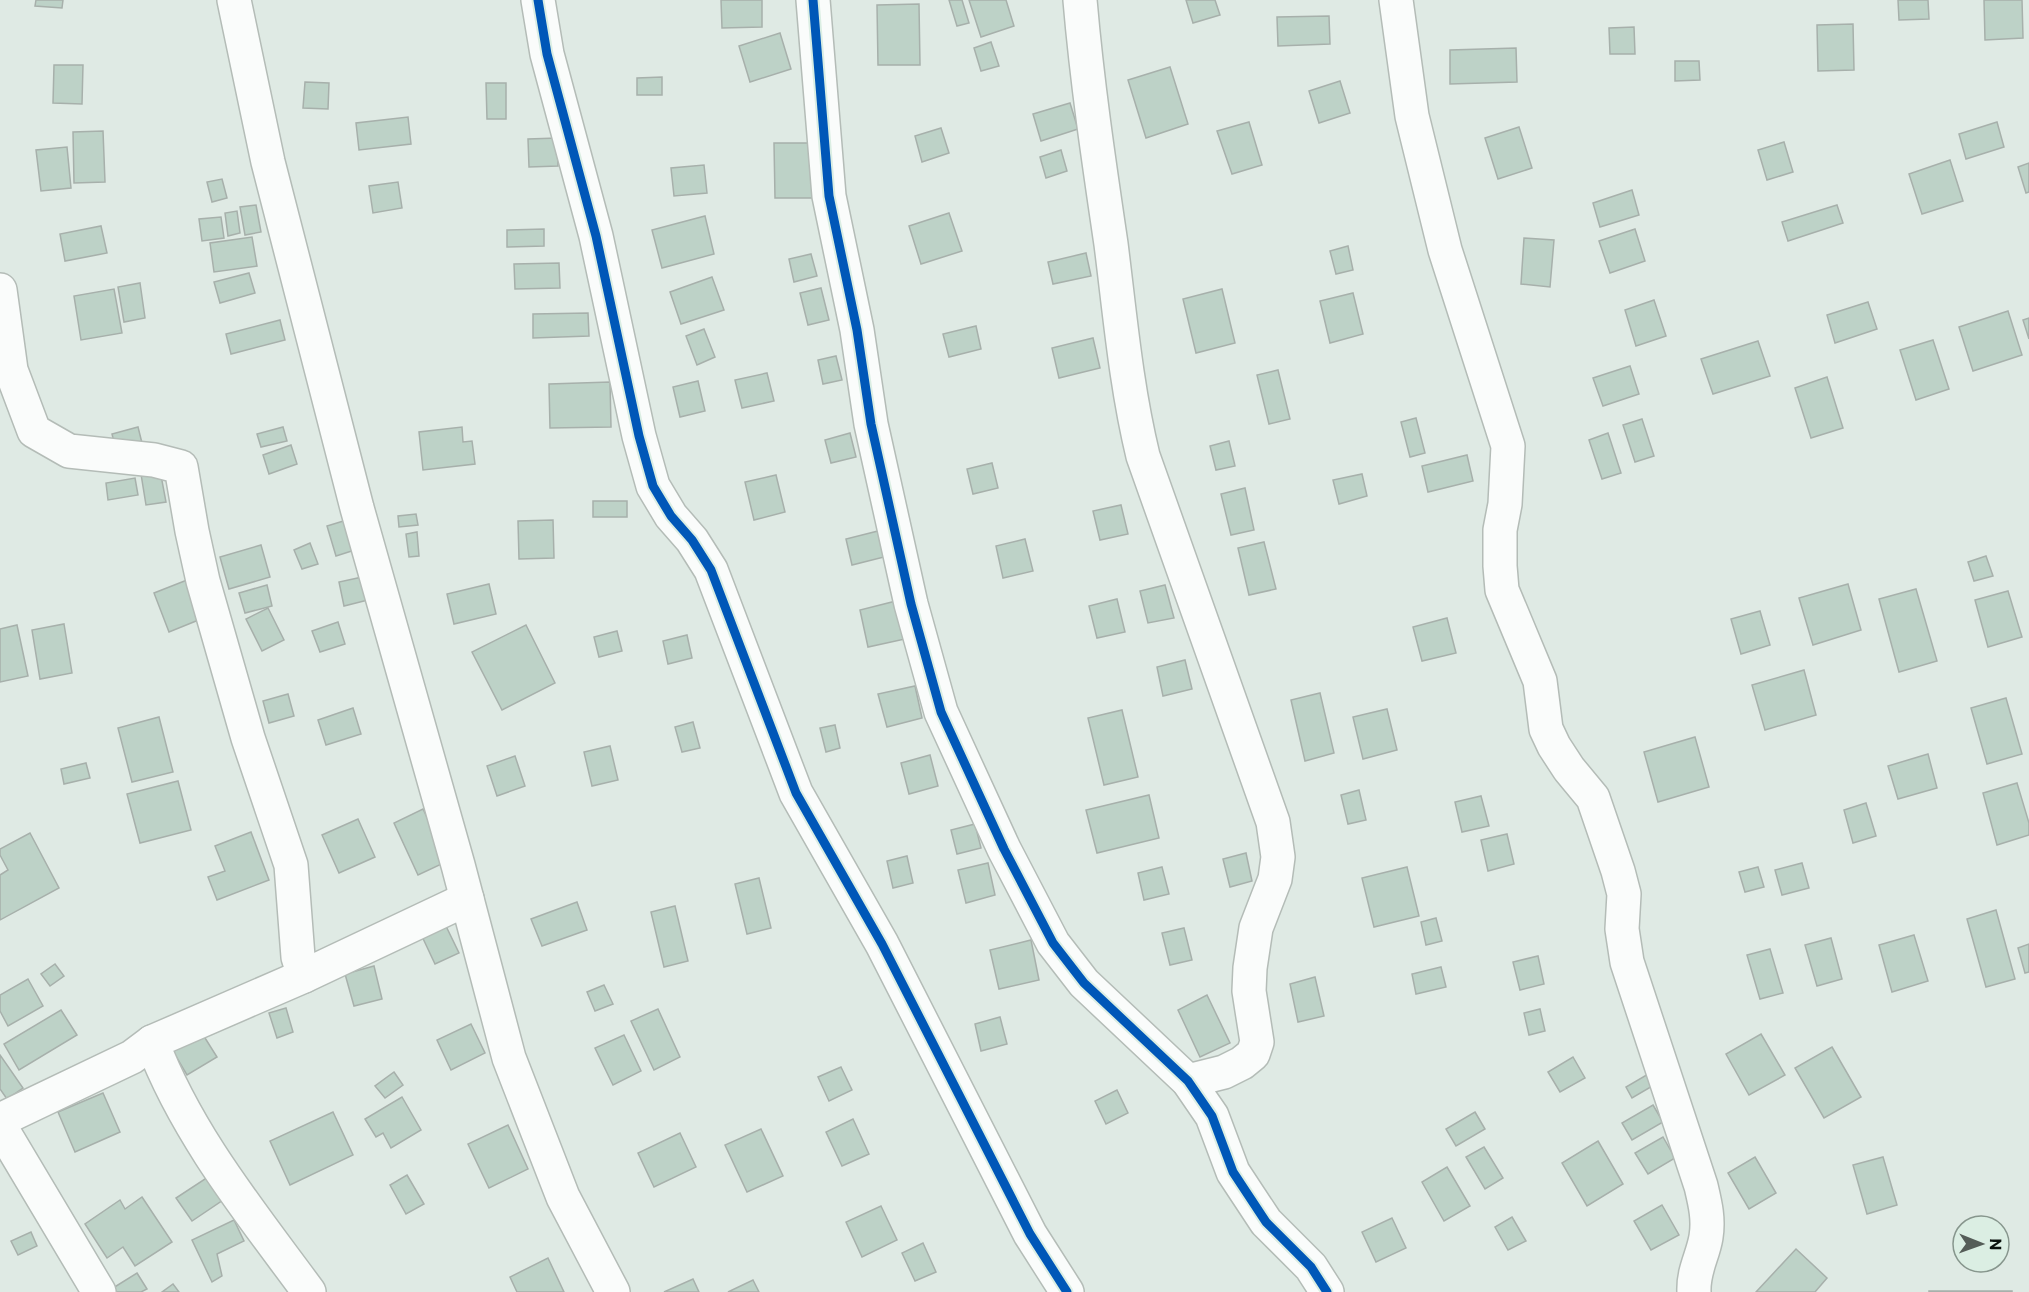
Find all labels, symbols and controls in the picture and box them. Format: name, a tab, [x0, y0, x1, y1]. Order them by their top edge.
north arrow	[1951, 1214, 2011, 1274]
text: N	[1987, 1238, 2006, 1250]

